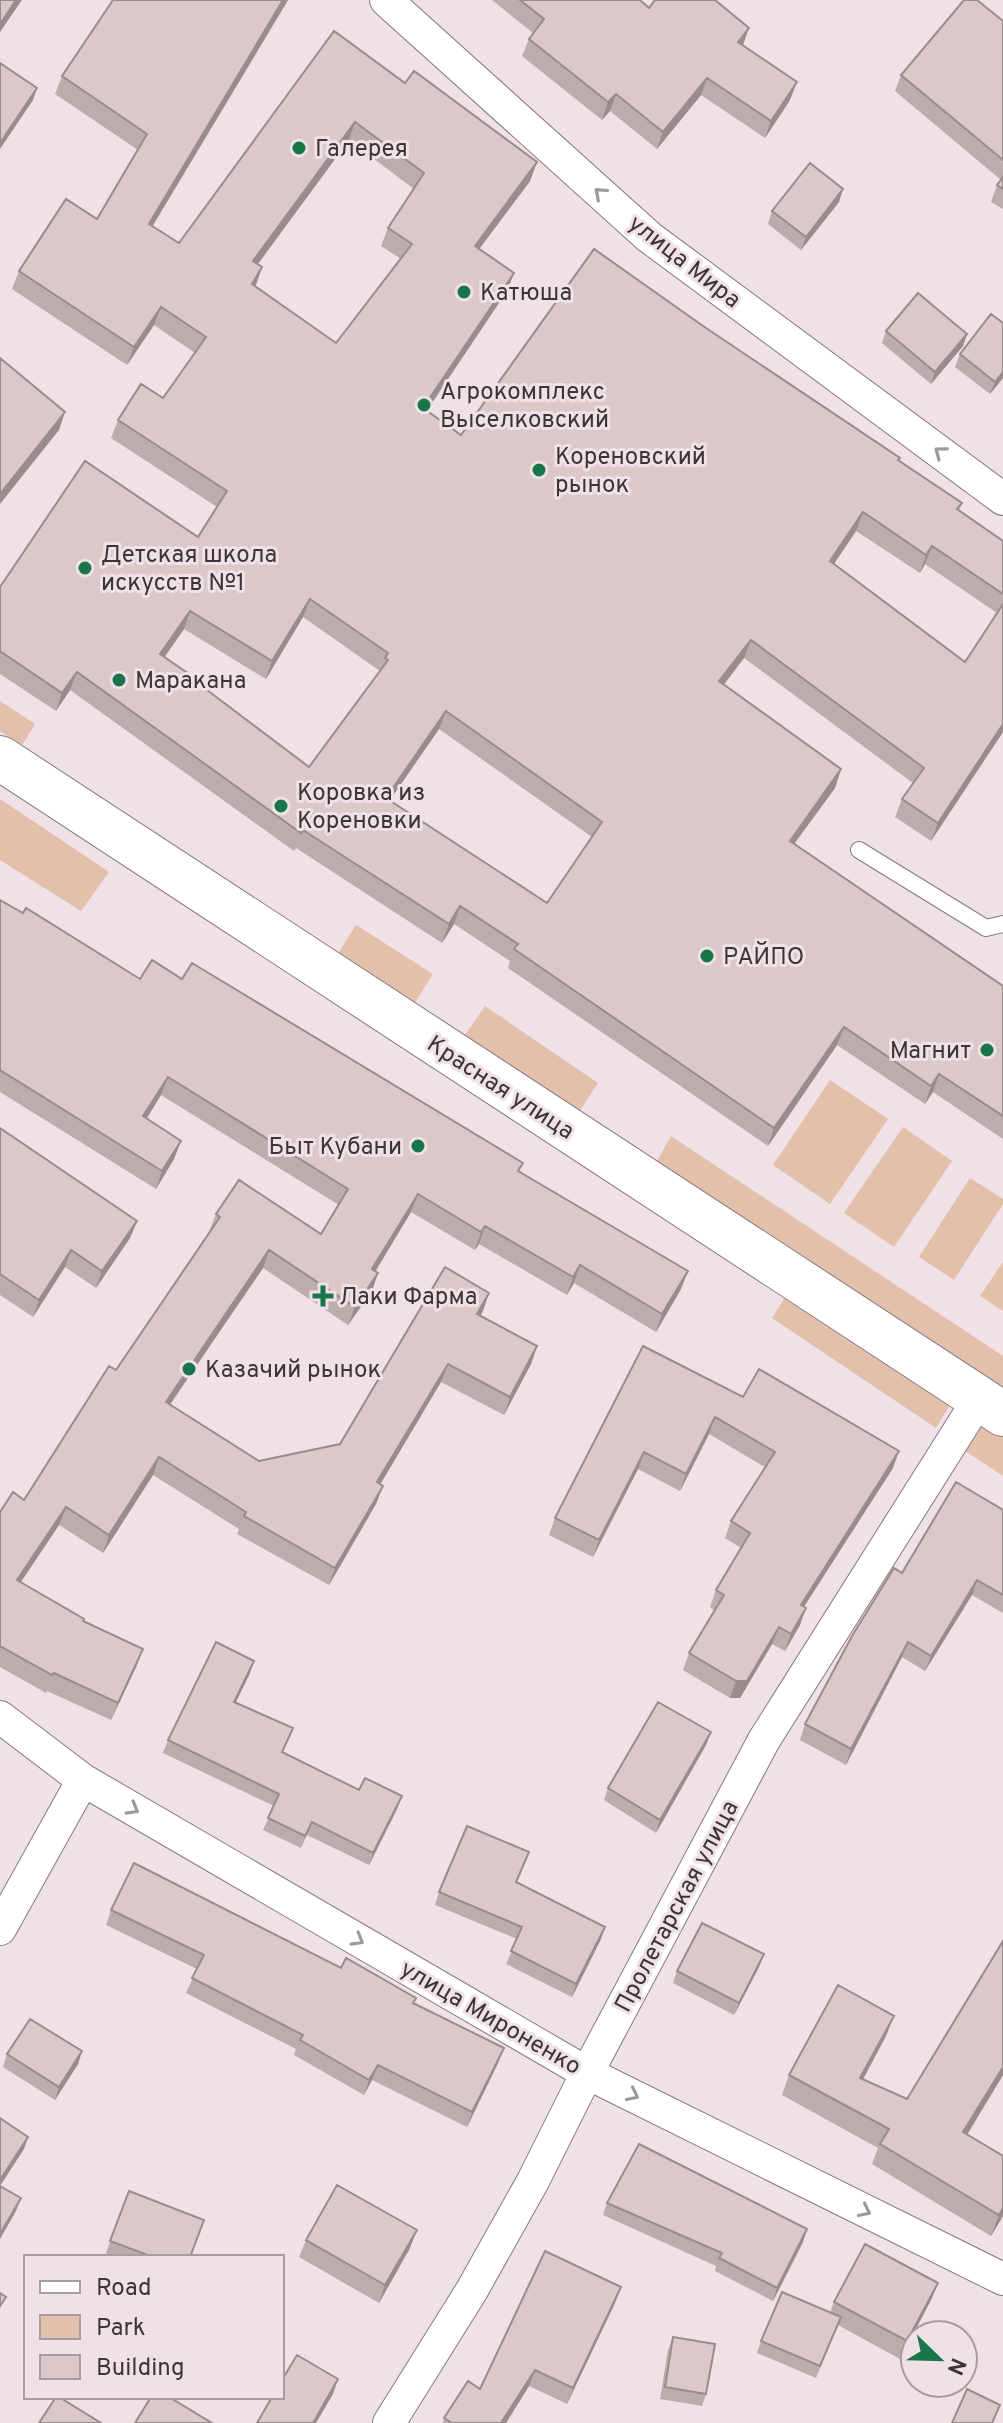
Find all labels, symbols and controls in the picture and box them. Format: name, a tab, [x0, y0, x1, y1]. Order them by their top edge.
place label: Галерея	[315, 135, 408, 165]
marker: Галерея	[290, 139, 308, 157]
one-way arrow	[595, 188, 610, 202]
street label: улица Мира	[622, 209, 746, 316]
place label: Катюша	[480, 279, 572, 309]
marker: Катюша	[455, 283, 473, 301]
place label: Агрокомплекс Выселковский	[440, 378, 609, 436]
marker: Агрокомплекс Выселковский	[415, 396, 433, 414]
place label: Кореновский рынок	[555, 443, 706, 501]
one-way arrow	[935, 448, 949, 462]
marker: Кореновский рынок	[530, 461, 548, 479]
place label: Детская школа искусств №1	[101, 541, 277, 599]
marker: Детская школа искусств №1	[76, 559, 94, 577]
place label: Маракана	[135, 667, 246, 697]
marker: Маракана	[110, 671, 128, 689]
place label: Коровка из Кореновки	[297, 779, 425, 837]
marker: Коровка из Кореновки	[272, 797, 290, 815]
place label: РАЙПО	[723, 941, 804, 973]
marker: РАЙПО	[698, 947, 716, 965]
street label: Красная улица	[421, 1030, 579, 1147]
place label: Магнит	[890, 1037, 971, 1067]
marker: Магнит	[978, 1041, 996, 1059]
place label: Быт Кубани	[268, 1133, 402, 1163]
marker: Быт Кубани	[409, 1137, 427, 1155]
place label: Лаки Фарма	[339, 1283, 477, 1313]
marker: Лаки Фарма	[314, 1287, 332, 1305]
place label: Казачий рынок	[205, 1356, 381, 1386]
marker: Казачий рынок	[180, 1360, 198, 1378]
street label: Пролетарская улица	[609, 1796, 746, 2018]
one-way arrow	[124, 1799, 139, 1815]
one-way arrow	[349, 1930, 364, 1946]
street label: улица Мироненко	[394, 1955, 586, 2083]
one-way arrow	[624, 2086, 639, 2101]
one-way arrow	[857, 2201, 872, 2217]
legend	[24, 2255, 284, 2399]
text: Road	[96, 2274, 152, 2304]
text: Park	[96, 2314, 146, 2344]
north arrow	[899, 2319, 979, 2399]
text: N	[940, 2353, 971, 2378]
text: Building	[96, 2354, 185, 2384]

